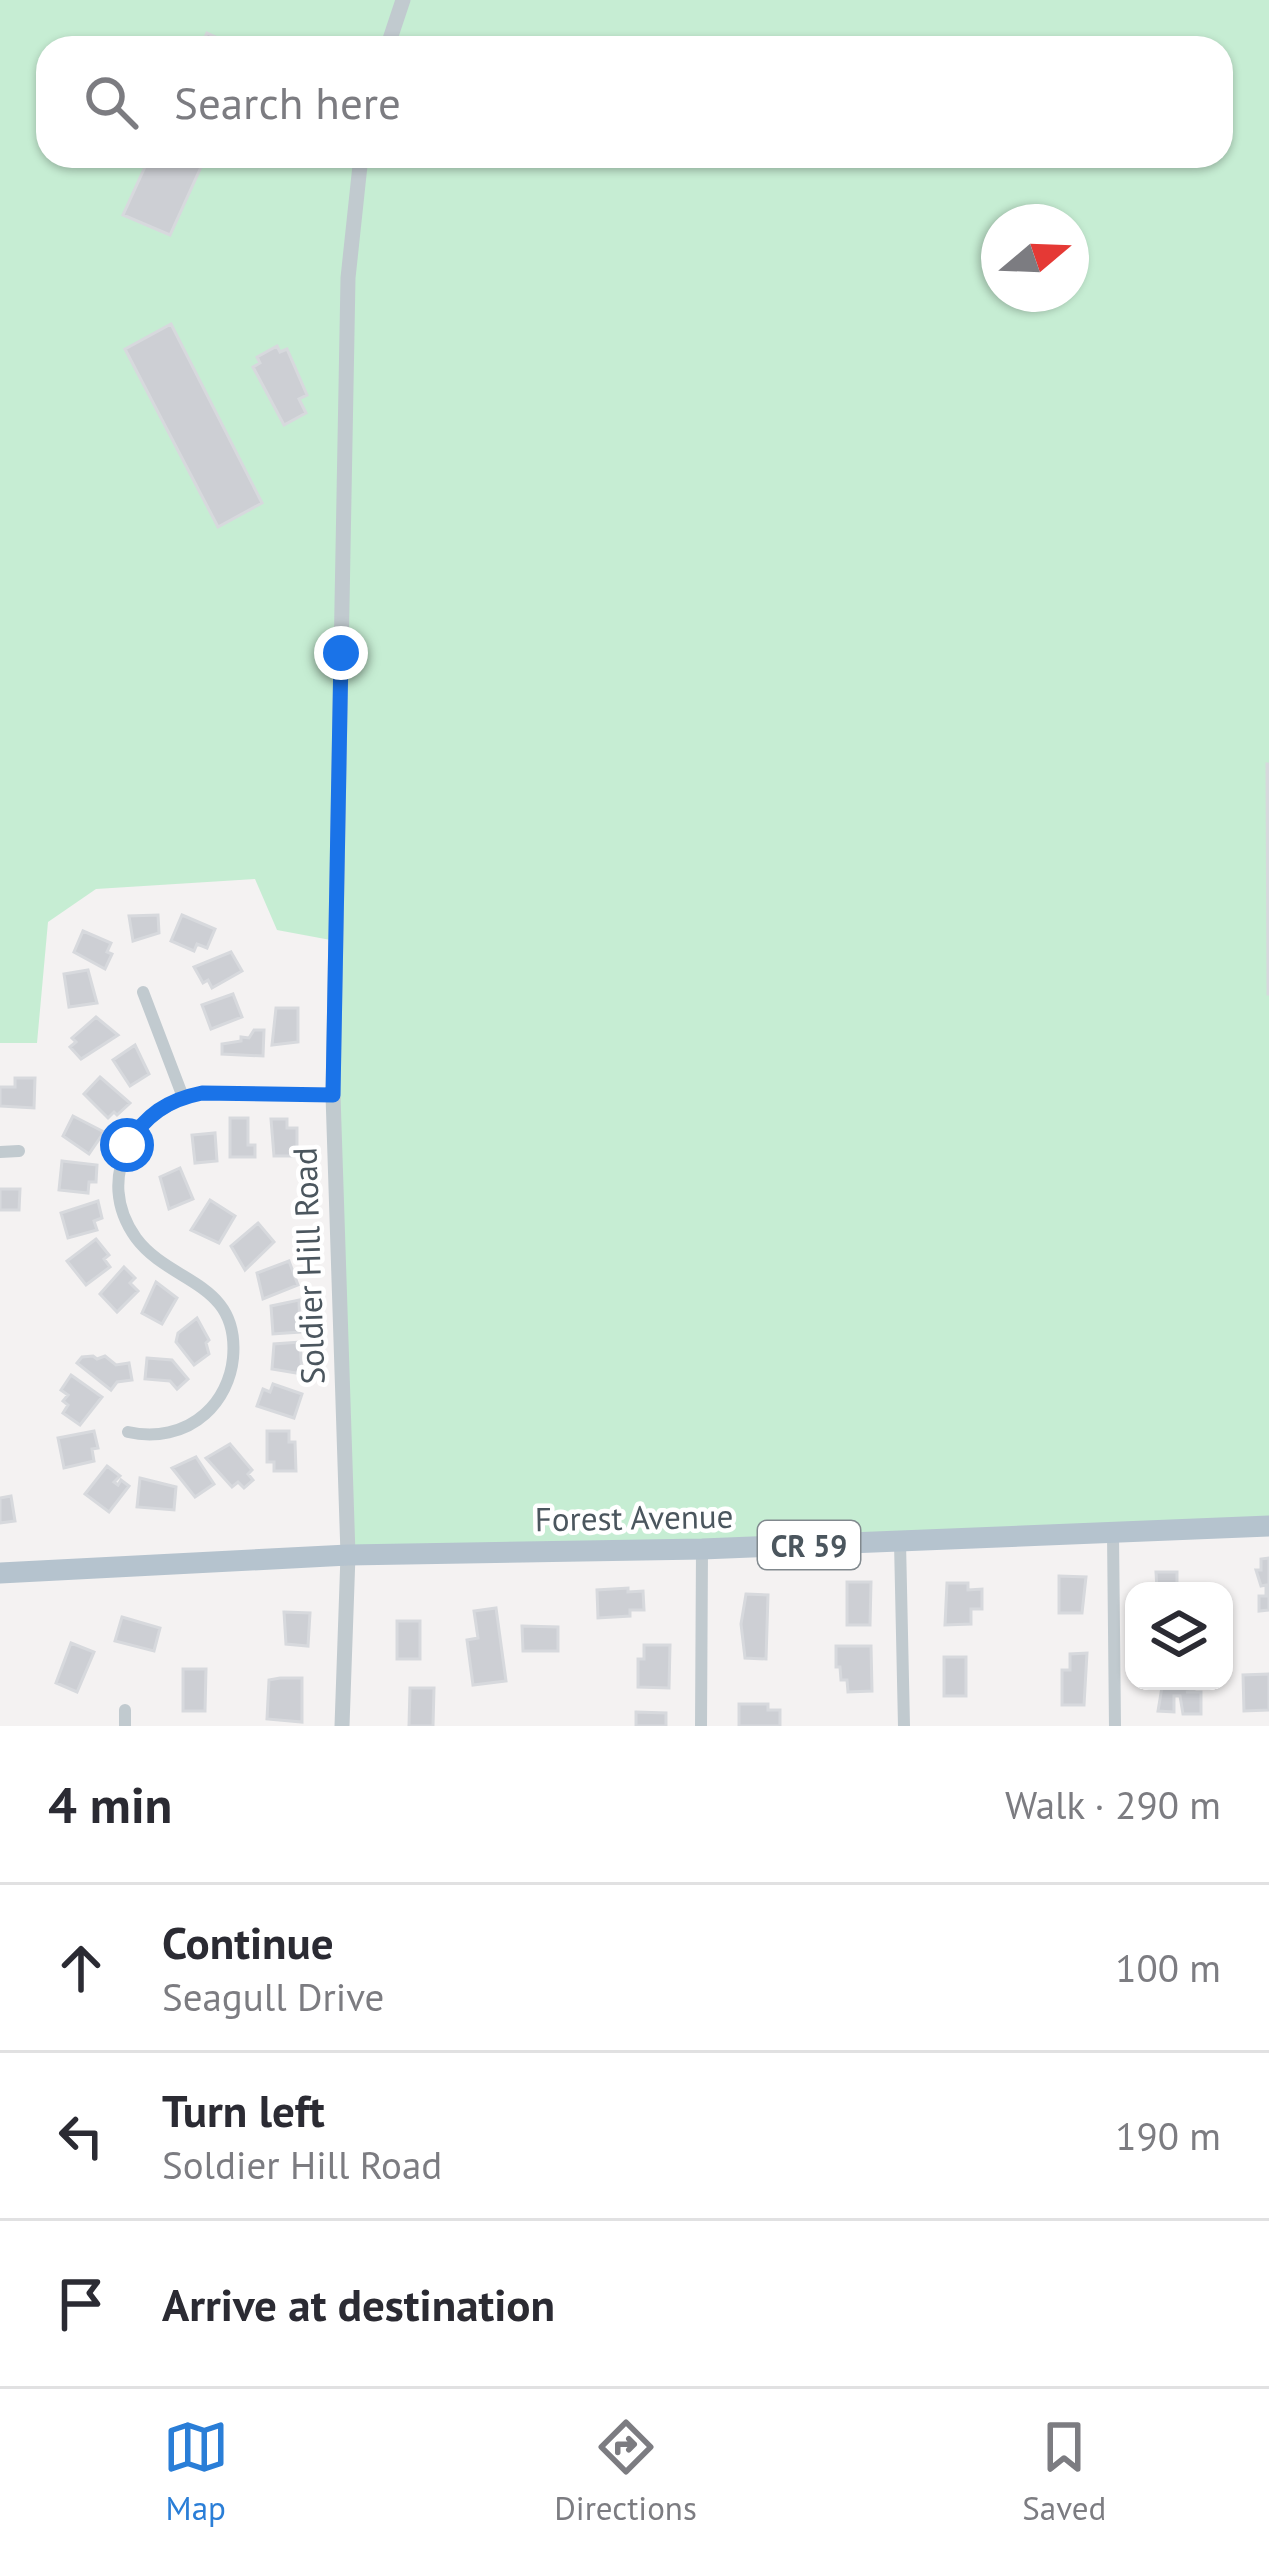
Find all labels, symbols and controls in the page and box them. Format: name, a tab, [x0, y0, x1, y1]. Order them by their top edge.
search box	[36, 36, 1233, 168]
icon: search	[78, 69, 144, 135]
text: Search here	[174, 73, 401, 131]
north arrow	[981, 204, 1089, 312]
route end	[314, 626, 368, 680]
route start	[100, 1118, 154, 1172]
street label: Soldier Hill Road	[282, 1147, 334, 1385]
street label: Forest Avenue	[534, 1494, 734, 1540]
road number: CR 59	[758, 1521, 860, 1569]
map controls	[1125, 1582, 1233, 1690]
button: layers	[1125, 1582, 1233, 1690]
text: 4 min	[48, 1771, 172, 1837]
text: Walk · 290 m	[1005, 1779, 1221, 1830]
text: Continue	[162, 1913, 334, 1971]
icon: ahead	[48, 1935, 114, 2001]
text: 100 m	[1115, 1942, 1221, 1993]
text: Seagull Drive	[162, 1971, 384, 2022]
text: Turn left	[162, 2081, 325, 2139]
icon: left	[48, 2103, 114, 2169]
text: 190 m	[1115, 2110, 1221, 2161]
text: Soldier Hill Road	[162, 2139, 442, 2190]
icon: arrive	[48, 2271, 114, 2337]
text: Arrive at destination	[162, 2275, 555, 2333]
tab: Map	[163, 2414, 229, 2529]
tab: Directions	[554, 2414, 697, 2529]
tab: Saved	[1022, 2414, 1106, 2529]

